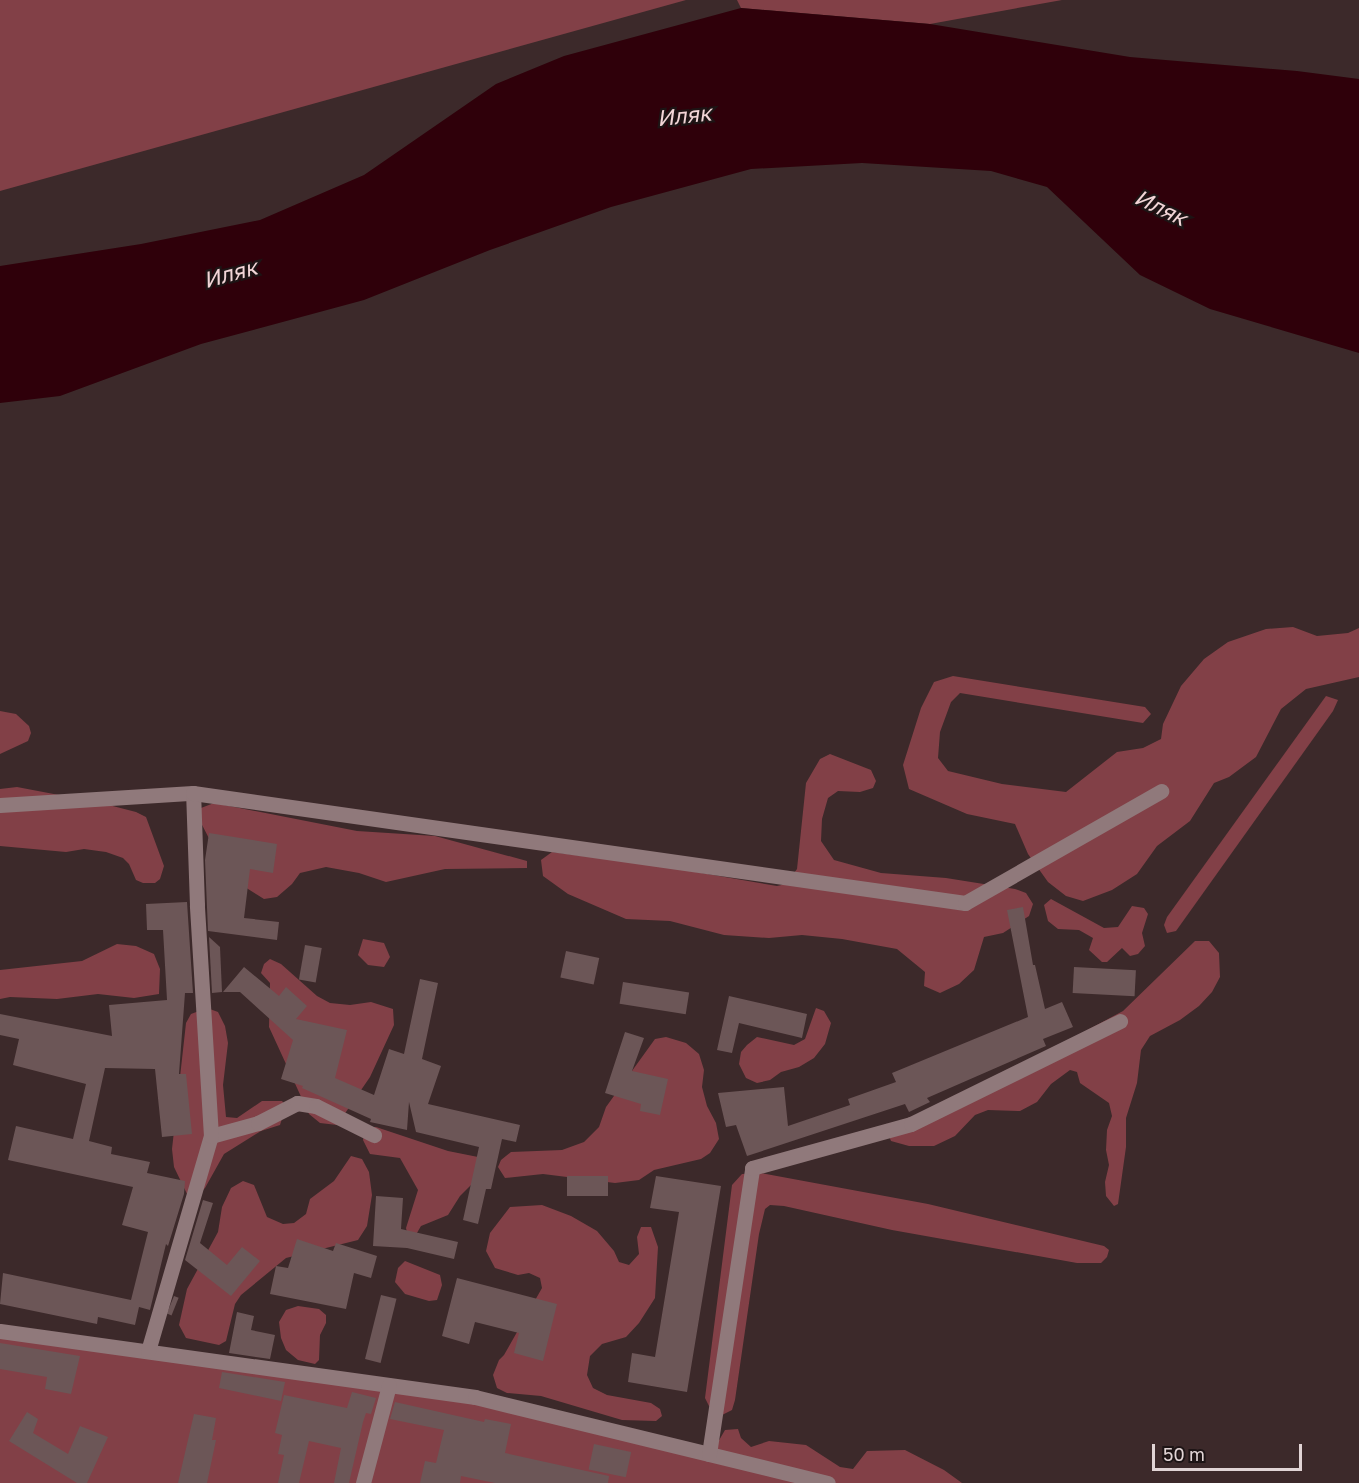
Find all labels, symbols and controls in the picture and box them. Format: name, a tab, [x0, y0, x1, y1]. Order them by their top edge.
water label: Иляк	[655, 99, 713, 131]
water label: Иляк	[1131, 183, 1191, 231]
water label: Иляк	[200, 253, 260, 293]
scale bar	[1155, 1432, 1305, 1470]
text: 50 m	[1163, 1443, 1205, 1465]

